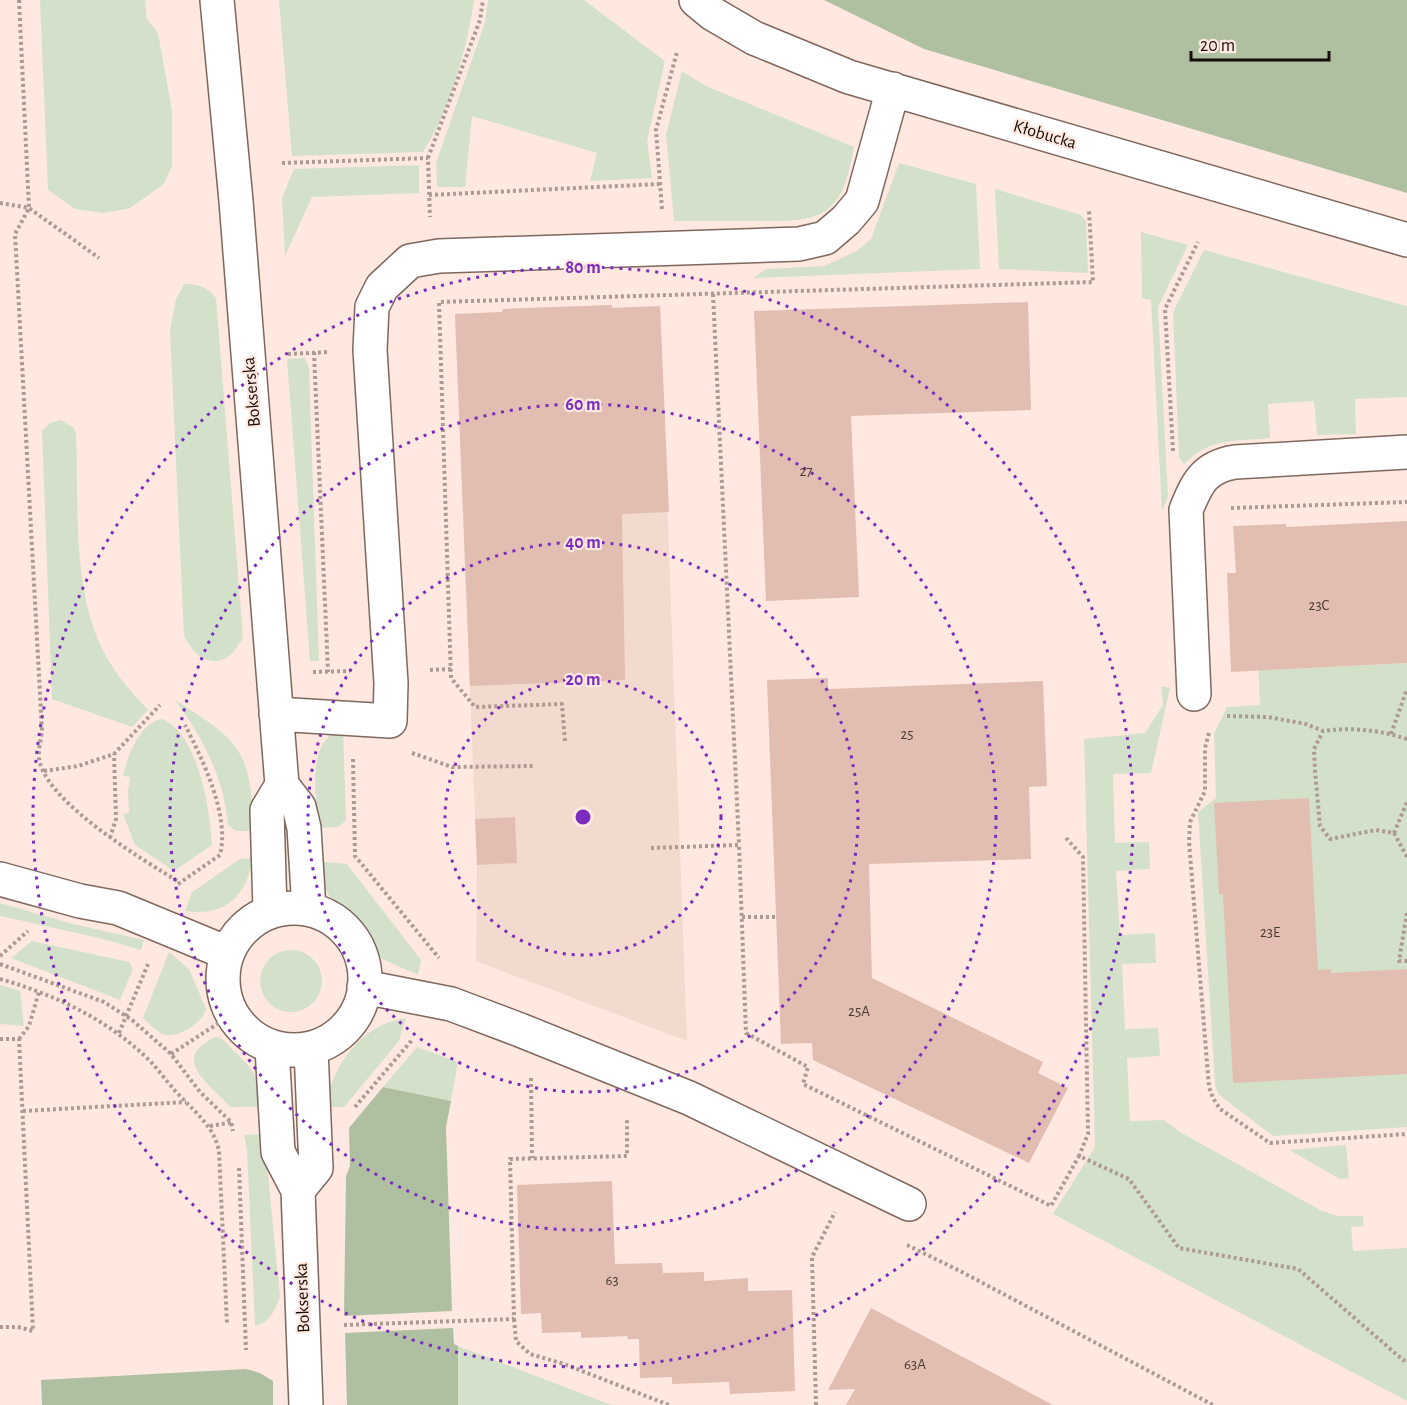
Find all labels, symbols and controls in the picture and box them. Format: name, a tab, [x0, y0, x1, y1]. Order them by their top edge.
scale bar	[1191, 24, 1329, 62]
text: 20 m	[1200, 37, 1235, 55]
street label: Kłobucka	[1011, 117, 1078, 153]
text: 80 m	[565, 259, 601, 277]
street label: Bokserska	[240, 356, 264, 428]
text: 60 m	[565, 396, 601, 414]
house number: 27	[799, 464, 813, 479]
text: 40 m	[565, 534, 601, 552]
house number: 23C	[1309, 598, 1330, 613]
text: 20 m	[565, 671, 601, 689]
house number: 25	[900, 727, 914, 742]
centre of rings	[573, 807, 593, 827]
house number: 23E	[1260, 925, 1280, 940]
house number: 25A	[848, 1004, 870, 1019]
street label: Bokserska	[293, 1263, 313, 1333]
house number: 63	[605, 1273, 619, 1288]
house number: 63A	[904, 1357, 926, 1372]

